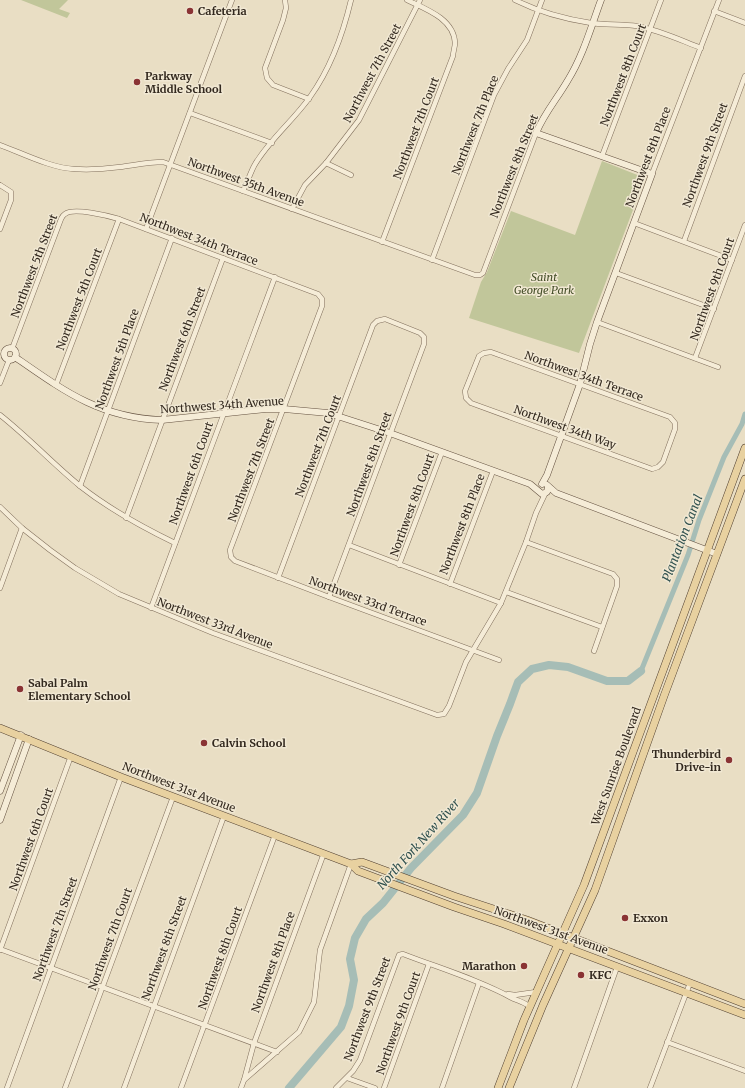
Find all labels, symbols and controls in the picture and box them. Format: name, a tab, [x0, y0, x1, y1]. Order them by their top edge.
place label: Cafeteria	[198, 4, 247, 18]
marker: Cafeteria	[185, 6, 195, 16]
street label: Northwest 7th Street	[340, 20, 404, 125]
street label: Northwest 8th Court	[597, 21, 649, 128]
place label: Parkway Middle School	[145, 69, 223, 96]
street label: Northwest 7th Place	[449, 73, 501, 177]
street label: Northwest 7th Court	[390, 74, 442, 181]
marker: Parkway Middle School	[132, 77, 142, 87]
street label: Northwest 9th Street	[679, 100, 731, 209]
street label: Northwest 8th Place	[622, 105, 674, 209]
street label: Northwest 8th Street	[487, 111, 541, 220]
street label: Northwest 35th Avenue	[186, 154, 306, 210]
street label: Northwest 34th Terrace	[138, 210, 260, 268]
street label: Northwest 5th Street	[8, 211, 61, 320]
street label: Northwest 9th Court	[687, 235, 737, 342]
street label: Northwest 5th Court	[53, 245, 105, 352]
park label: Saint George Park	[514, 270, 574, 297]
street label: Northwest 6th Street	[156, 284, 209, 393]
street label: Northwest 5th Place	[92, 307, 142, 411]
street label: Northwest 34th Terrace	[523, 348, 645, 404]
street label: Northwest 7th Court	[292, 392, 344, 499]
street label: Northwest 34th Avenue	[160, 394, 285, 416]
street label: Northwest 34th Way	[512, 402, 619, 452]
street label: Northwest 8th Street	[344, 409, 395, 518]
street label: Northwest 7th Street	[225, 415, 278, 524]
street label: Northwest 6th Court	[166, 419, 216, 526]
street label: Northwest 8th Court	[387, 451, 437, 558]
street label: Northwest 8th Place	[436, 472, 488, 576]
water label: Plantation Canal	[659, 492, 706, 584]
street label: Northwest 33rd Terrace	[307, 573, 429, 629]
street label: Northwest 33rd Avenue	[155, 594, 275, 652]
place label: Sabal Palm Elementary School	[28, 676, 131, 703]
marker: Sabal Palm Elementary School	[15, 684, 25, 694]
street label: West Sunrise Boulevard	[588, 705, 644, 828]
place label: Calvin School	[212, 736, 286, 750]
marker: Calvin School	[199, 738, 209, 748]
place label: Thunderbird Drive-in	[652, 747, 722, 774]
marker: Thunderbird Drive-in	[724, 755, 734, 765]
street label: Northwest 31st Avenue	[120, 759, 238, 815]
street label: Northwest 6th Court	[6, 785, 56, 892]
water label: North Fork New River	[373, 795, 463, 892]
street label: Northwest 7th Street	[30, 874, 81, 983]
street label: Northwest 7th Court	[85, 885, 135, 992]
street label: Northwest 8th Street	[139, 893, 190, 1002]
street label: Northwest 31st Avenue	[492, 903, 610, 957]
street label: Northwest 8th Court	[195, 904, 245, 1011]
street label: Northwest 8th Place	[248, 909, 298, 1014]
place label: Exxon	[633, 911, 668, 925]
marker: Exxon	[620, 913, 630, 923]
street label: Northwest 9th Street	[341, 954, 394, 1063]
place label: Marathon	[462, 959, 517, 973]
marker: Marathon	[519, 961, 529, 971]
place label: KFC	[589, 968, 611, 982]
street label: Northwest 9th Court	[373, 969, 423, 1076]
marker: KFC	[576, 970, 586, 980]

